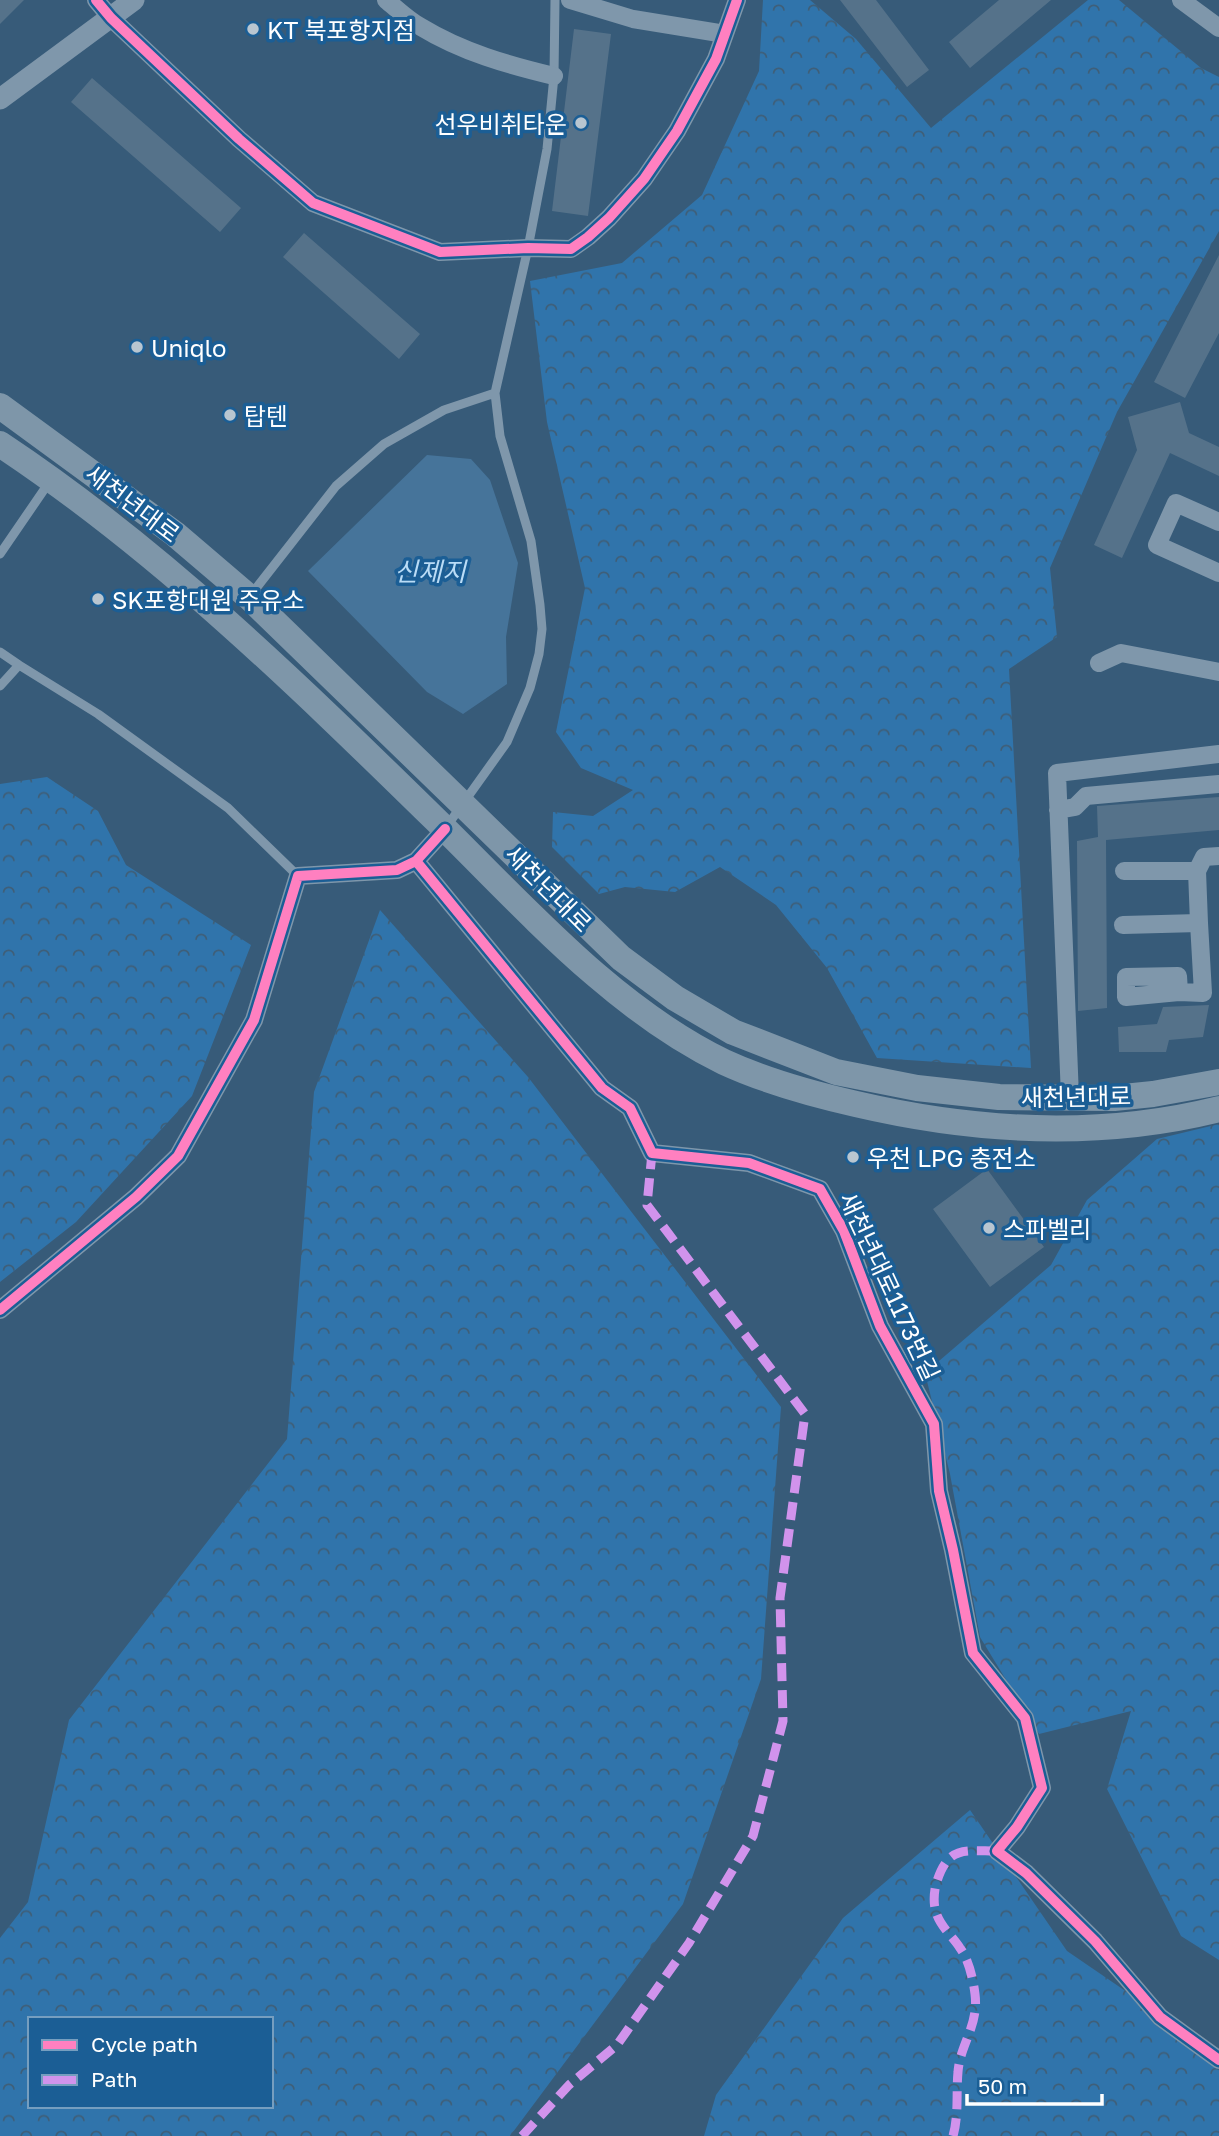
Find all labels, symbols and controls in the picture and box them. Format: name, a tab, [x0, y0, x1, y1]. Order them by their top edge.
place label: KT 북포항지점	[267, 15, 415, 44]
marker: KT 북포항지점	[245, 21, 261, 37]
place label: 선우비취타운	[435, 109, 567, 138]
marker: 선우비취타운	[573, 115, 589, 131]
place label: Uniqlo	[151, 333, 226, 362]
marker: Uniqlo	[129, 339, 145, 355]
place label: 탑텐	[244, 401, 288, 430]
marker: 탑텐	[222, 407, 238, 423]
street label: 새천년대로	[80, 458, 186, 548]
water label: 신제지	[394, 556, 468, 587]
place label: SK포항대원 주유소	[112, 585, 304, 614]
marker: SK포항대원 주유소	[90, 591, 106, 607]
street label: 새천년대로	[500, 839, 598, 937]
street label: 새천년대로	[1021, 1081, 1131, 1111]
place label: 우천 LPG 충전소	[867, 1143, 1036, 1172]
marker: 우천 LPG 충전소	[845, 1149, 861, 1165]
street label: 새천년대로1173번길	[834, 1187, 946, 1385]
place label: 스파벨리	[1003, 1214, 1091, 1243]
marker: 스파벨리	[981, 1220, 997, 1236]
legend	[28, 2017, 273, 2108]
text: Cycle path	[91, 2031, 198, 2057]
scale bar	[967, 2062, 1102, 2106]
text: Path	[91, 2066, 138, 2092]
text: 50 m	[978, 2073, 1027, 2099]

